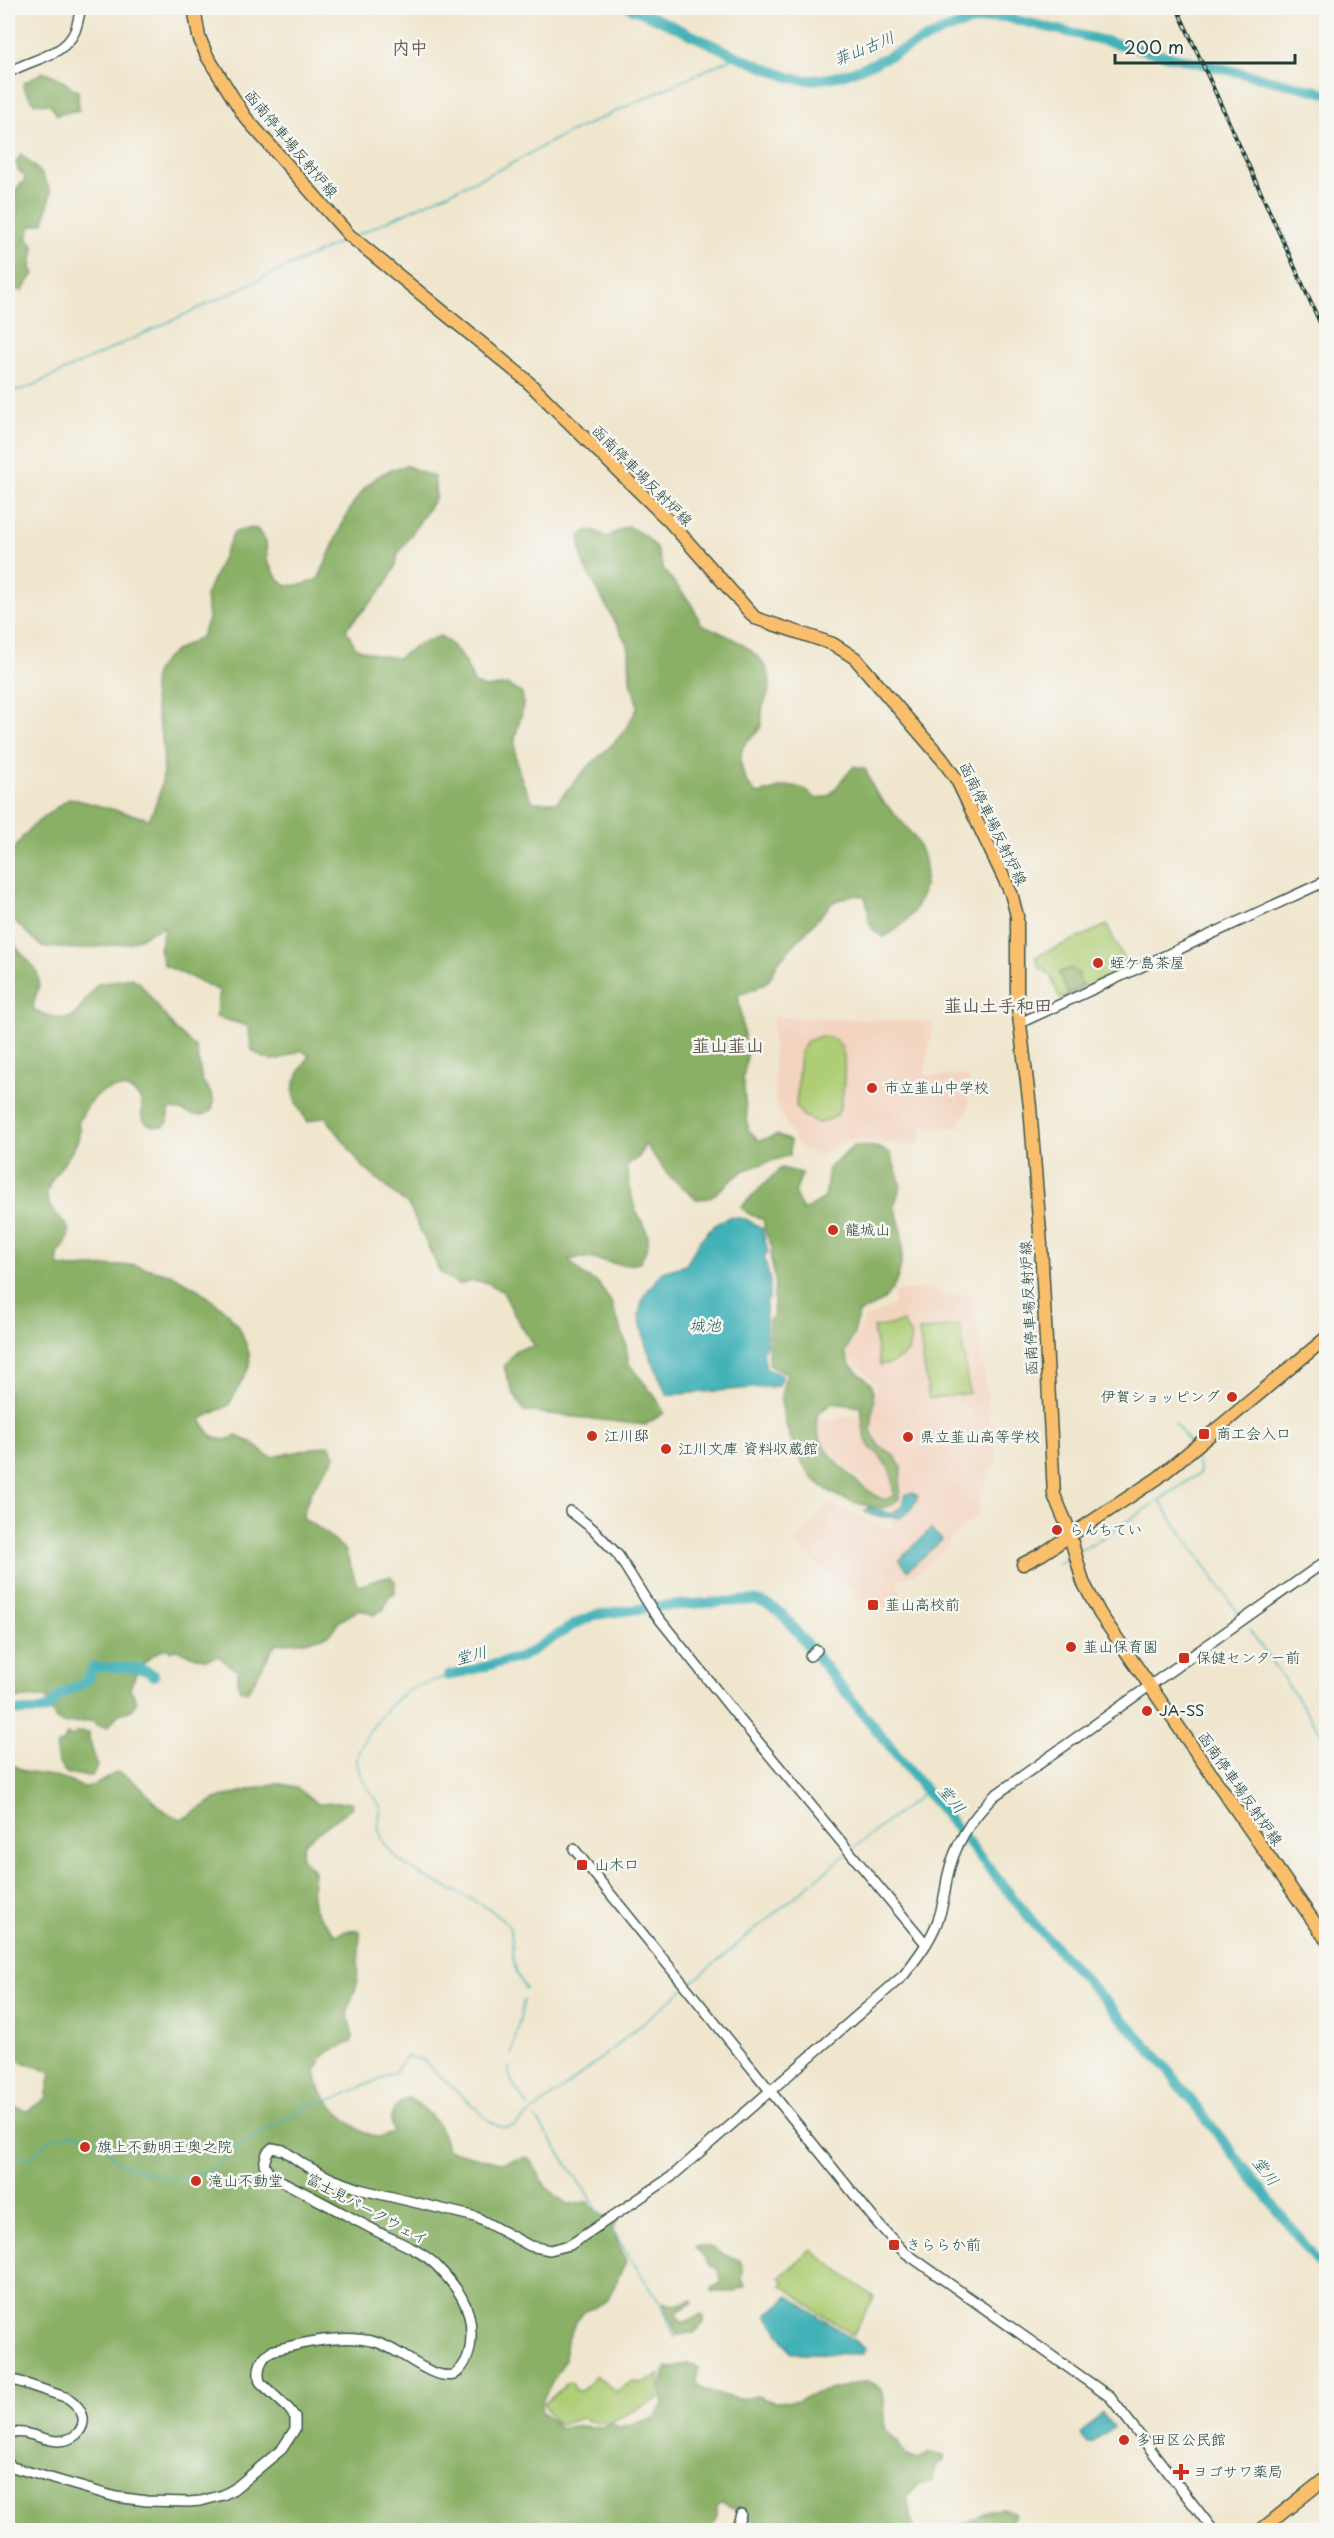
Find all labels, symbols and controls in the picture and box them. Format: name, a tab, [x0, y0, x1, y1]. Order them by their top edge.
water label: 菲山古川	[829, 24, 898, 70]
scale bar	[1115, 27, 1295, 65]
district label: 内中	[392, 33, 428, 60]
text: 200 m	[1124, 33, 1184, 60]
street label: 函南停車場反射炉線	[240, 84, 344, 202]
street label: 函南停車場反射炉線	[587, 419, 699, 531]
street label: 函南停車場反射炉線	[954, 758, 1034, 889]
place label: 蛭ケ島茶屋	[1110, 950, 1185, 973]
marker: 蛭ケ島茶屋	[1091, 956, 1105, 970]
district label: 韮山土手和田	[944, 991, 1052, 1018]
district label: 韮山韮山	[692, 1031, 764, 1058]
place label: 市立韮山中学校	[884, 1075, 989, 1098]
marker: 市立韮山中学校	[865, 1081, 879, 1095]
place label: 龍城山	[845, 1217, 890, 1240]
marker: 龍城山	[826, 1223, 840, 1237]
street label: 函南停車場反射炉線	[1012, 1240, 1043, 1376]
water label: 城池	[689, 1312, 722, 1336]
place label: 伊賀ショッピング	[1101, 1384, 1220, 1407]
marker: 伊賀ショッピング	[1225, 1390, 1239, 1404]
place label: 商工会入口	[1216, 1421, 1291, 1444]
place label: 江川邸	[604, 1423, 649, 1446]
place label: 県立韮山高等学校	[920, 1424, 1040, 1447]
marker: 商工会入口	[1197, 1427, 1211, 1441]
marker: 江川邸	[585, 1429, 599, 1443]
marker: 県立韮山高等学校	[901, 1430, 915, 1444]
place label: 江川文庫 資料収蔵館	[678, 1436, 818, 1459]
marker: 江川文庫 資料収蔵館	[659, 1442, 673, 1456]
place label: らんちてい	[1069, 1517, 1143, 1540]
marker: らんちてい	[1050, 1523, 1064, 1537]
place label: 韮山高校前	[885, 1592, 960, 1615]
marker: 韮山高校前	[866, 1598, 880, 1612]
place label: 韮山保育園	[1083, 1634, 1158, 1657]
water label: 堂川	[452, 1639, 489, 1670]
marker: 韮山保育園	[1064, 1640, 1078, 1654]
place label: 保健センター前	[1196, 1645, 1300, 1668]
marker: 保健センター前	[1177, 1651, 1191, 1665]
place label: JA-SS	[1159, 1698, 1205, 1721]
marker: JA-SS	[1140, 1704, 1154, 1718]
street label: 函南停車場反射炉線	[1193, 1726, 1289, 1850]
water label: 堂川	[933, 1778, 972, 1818]
place label: 山木口	[594, 1852, 639, 1875]
marker: 山木口	[575, 1858, 589, 1872]
place label: 旗上不動明王奥之院	[97, 2134, 232, 2157]
marker: 旗上不動明王奥之院	[78, 2140, 92, 2154]
water label: 堂川	[1247, 2150, 1286, 2190]
street label: 富士見パークウェイ	[303, 2166, 433, 2250]
place label: 滝山不動堂	[208, 2168, 283, 2191]
marker: 滝山不動堂	[189, 2174, 203, 2188]
place label: きららか前	[906, 2232, 981, 2255]
marker: きららか前	[887, 2238, 901, 2252]
place label: 多田区公民館	[1136, 2427, 1226, 2450]
marker: 多田区公民館	[1117, 2433, 1131, 2447]
place label: ヨゴサワ薬局	[1193, 2459, 1283, 2482]
marker: ヨゴサワ薬局	[1174, 2465, 1188, 2479]

